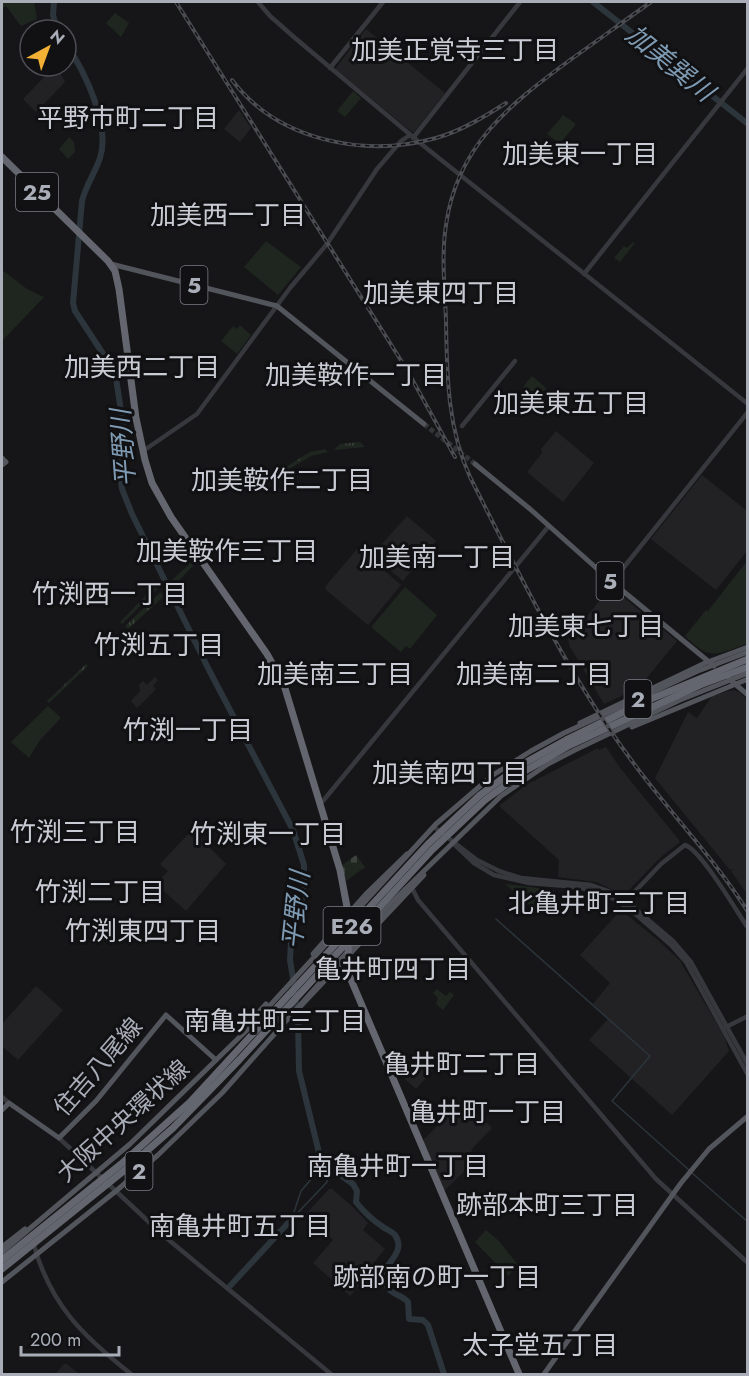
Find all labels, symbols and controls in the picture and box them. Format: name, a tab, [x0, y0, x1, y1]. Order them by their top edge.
water label: 加美巽川	[618, 16, 725, 112]
north arrow	[18, 18, 78, 78]
text: N	[45, 24, 70, 50]
district label: 加美正覚寺三丁目	[351, 31, 559, 69]
district label: 平野市町二丁目	[37, 99, 219, 137]
district label: 加美東一丁目	[502, 135, 658, 173]
road number: 25	[16, 173, 58, 211]
district label: 加美西一丁目	[150, 196, 306, 234]
road number: 5	[180, 266, 208, 304]
district label: 加美東四丁目	[363, 274, 519, 312]
district label: 加美西二丁目	[64, 348, 220, 386]
district label: 加美鞍作一丁目	[265, 356, 447, 394]
district label: 加美東五丁目	[493, 384, 649, 422]
water label: 平野川	[101, 405, 145, 488]
district label: 加美鞍作二丁目	[191, 461, 373, 499]
district label: 加美鞍作三丁目	[136, 532, 318, 570]
district label: 加美南一丁目	[359, 538, 515, 576]
road number: 5	[596, 562, 624, 600]
district label: 竹渕西一丁目	[32, 575, 188, 613]
district label: 加美東七丁目	[508, 607, 664, 645]
district label: 竹渕五丁目	[94, 626, 224, 664]
district label: 加美南三丁目	[257, 655, 413, 693]
district label: 加美南二丁目	[456, 655, 612, 693]
road number: 2	[624, 680, 652, 718]
district label: 竹渕一丁目	[123, 711, 253, 749]
district label: 加美南四丁目	[372, 754, 528, 792]
district label: 竹渕三丁目	[10, 813, 140, 851]
district label: 竹渕東一丁目	[190, 815, 346, 853]
water label: 平野川	[273, 866, 319, 951]
district label: 竹渕二丁目	[35, 873, 165, 911]
district label: 北亀井町三丁目	[508, 884, 690, 922]
road number: E26	[324, 907, 380, 945]
district label: 竹渕東四丁目	[65, 912, 221, 950]
district label: 亀井町四丁目	[315, 950, 471, 988]
district label: 南亀井町三丁目	[184, 1002, 366, 1040]
street label: 住吉八尾線	[45, 1010, 150, 1123]
district label: 亀井町二丁目	[384, 1045, 540, 1083]
street label: 大阪中央環状線	[49, 1051, 197, 1190]
district label: 亀井町一丁目	[410, 1093, 566, 1131]
district label: 南亀井町一丁目	[307, 1147, 489, 1185]
road number: 2	[126, 1152, 152, 1190]
district label: 跡部本町三丁目	[456, 1186, 638, 1224]
district label: 南亀井町五丁目	[149, 1207, 331, 1245]
district label: 跡部南の町一丁目	[333, 1258, 541, 1296]
scale bar	[21, 1319, 118, 1357]
district label: 太子堂五丁目	[462, 1326, 618, 1364]
text: 200 m	[30, 1327, 81, 1353]

